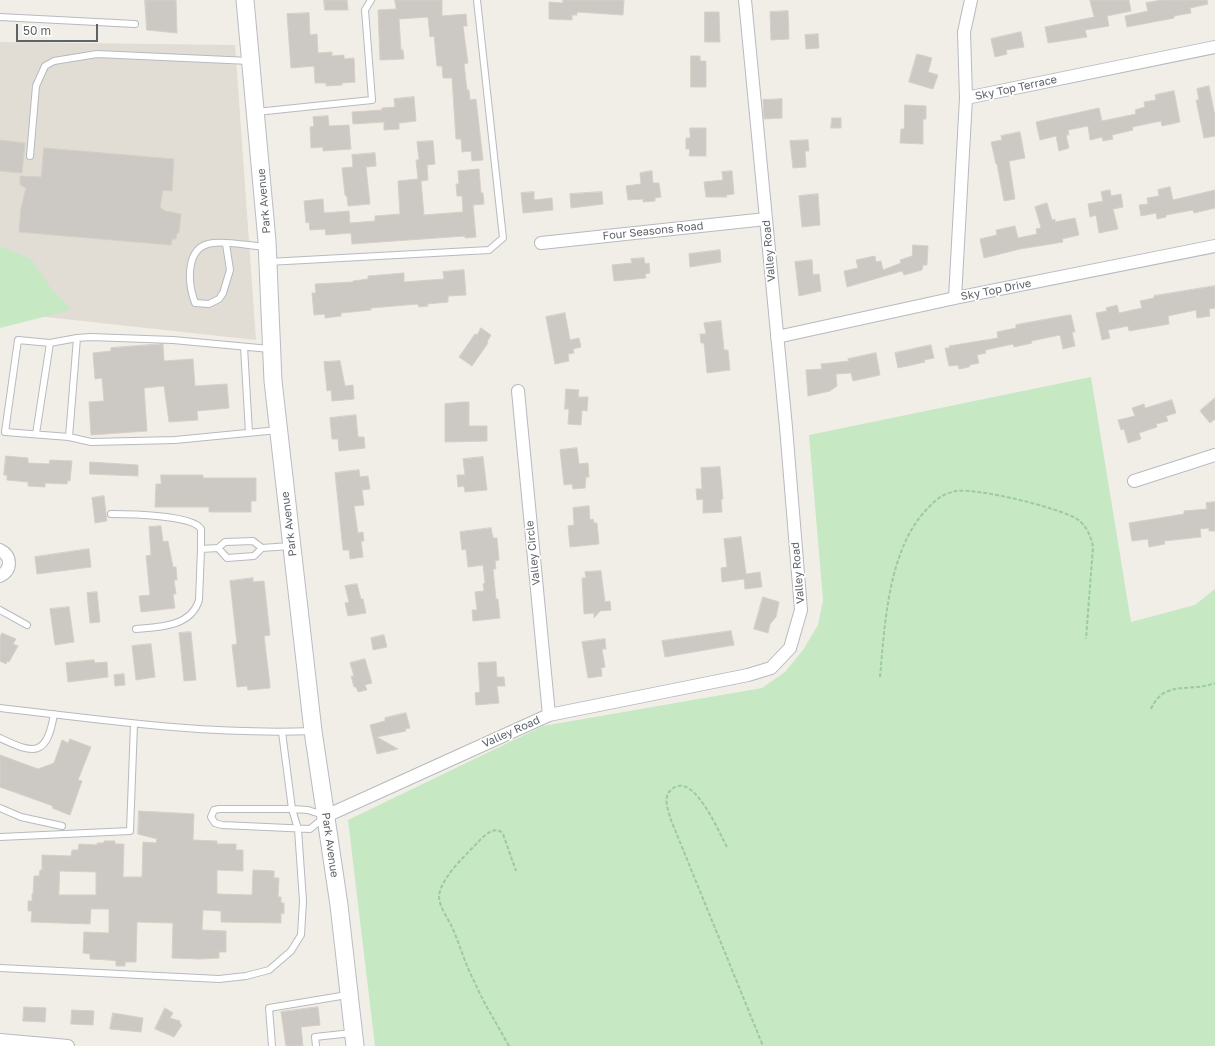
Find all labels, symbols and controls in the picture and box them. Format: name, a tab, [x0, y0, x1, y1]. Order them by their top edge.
scale bar	[18, 16, 100, 42]
text: 50 m	[23, 23, 51, 38]
street label: Sky Top Terrace	[974, 73, 1058, 103]
street label: Park Avenue	[255, 168, 273, 234]
street label: Four Seasons Road	[602, 219, 704, 243]
street label: Valley Road	[760, 220, 778, 282]
street label: Sky Top Drive	[960, 277, 1032, 303]
street label: Park Avenue	[278, 491, 300, 557]
street label: Valley Circle	[523, 520, 543, 586]
street label: Valley Road	[789, 542, 807, 604]
street label: Valley Road	[480, 713, 542, 751]
street label: Park Avenue	[319, 812, 341, 878]

